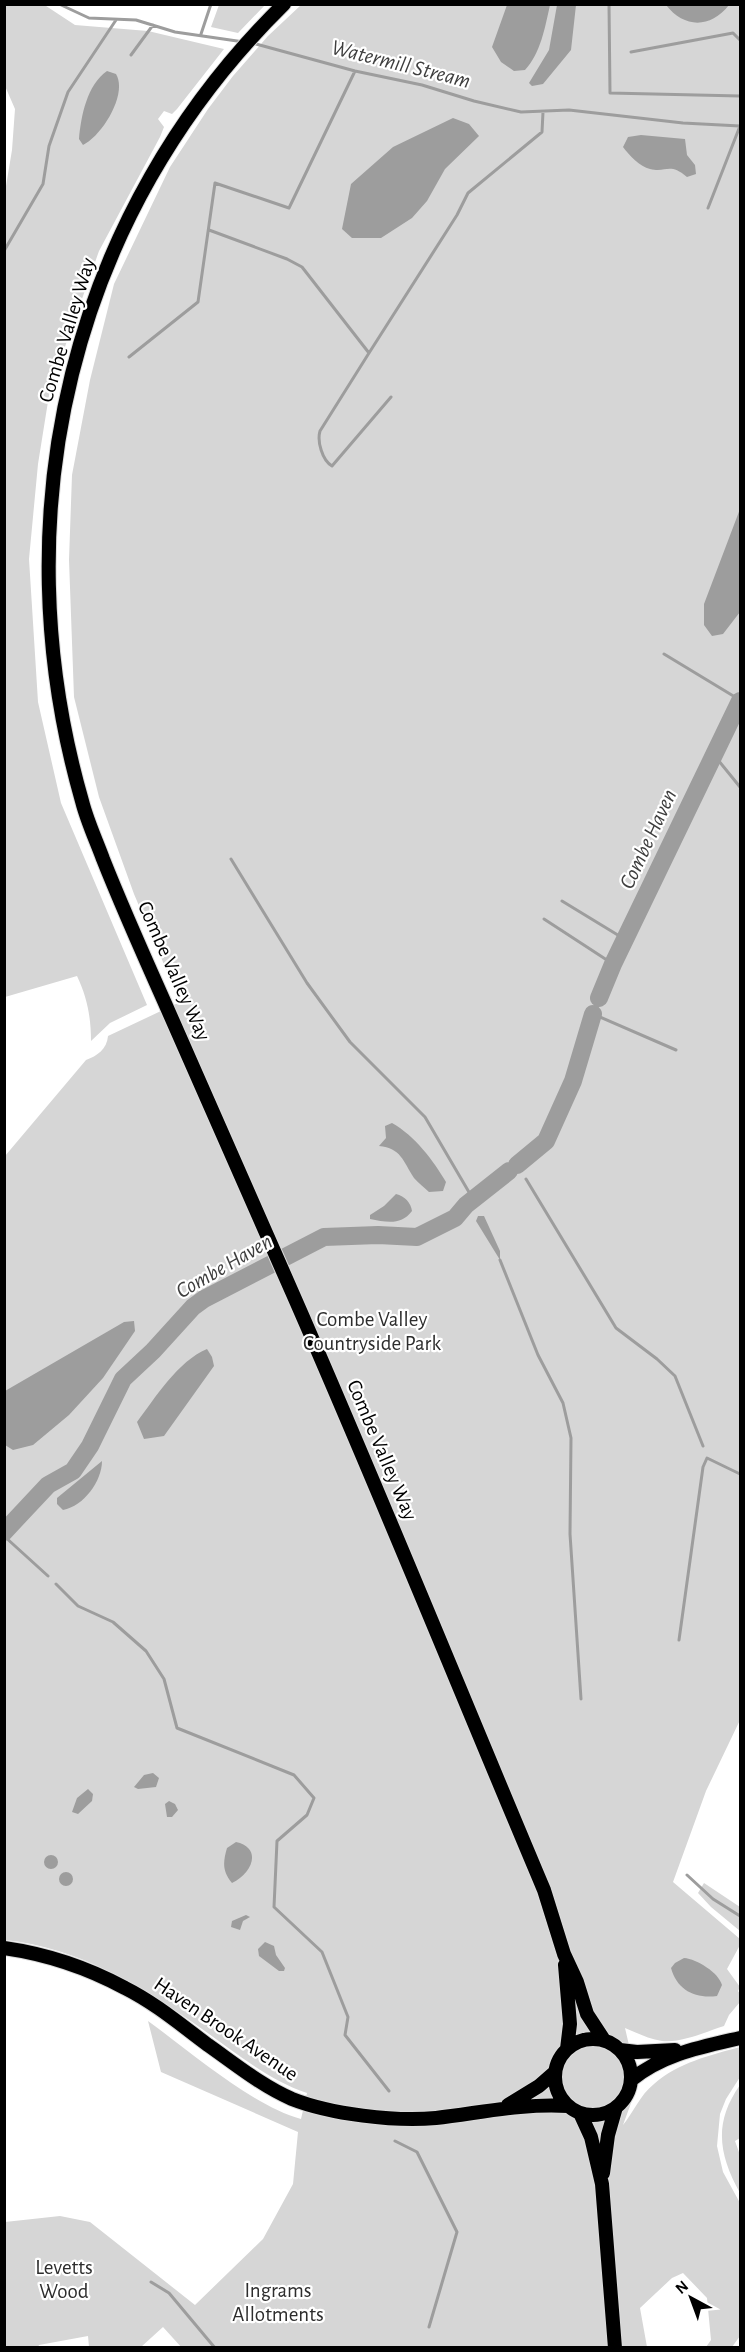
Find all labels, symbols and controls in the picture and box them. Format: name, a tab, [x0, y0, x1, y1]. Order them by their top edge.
water label: Watermill Stream	[329, 36, 473, 92]
street label: Combe Valley Way	[35, 255, 99, 405]
water label: Combe Haven	[615, 786, 681, 892]
street label: Combe Valley Way	[134, 898, 214, 1044]
water label: Combe Haven	[172, 1230, 276, 1302]
park label: Combe Valley Countryside Park	[303, 1309, 441, 1354]
street label: Combe Valley Way	[343, 1377, 421, 1523]
street label: Haven Brook Avenue	[150, 1973, 302, 2085]
park label: Levetts Wood	[35, 2257, 93, 2302]
north arrow	[661, 2268, 721, 2328]
text: N	[672, 2278, 691, 2297]
park label: Ingrams Allotments	[232, 2280, 324, 2325]

